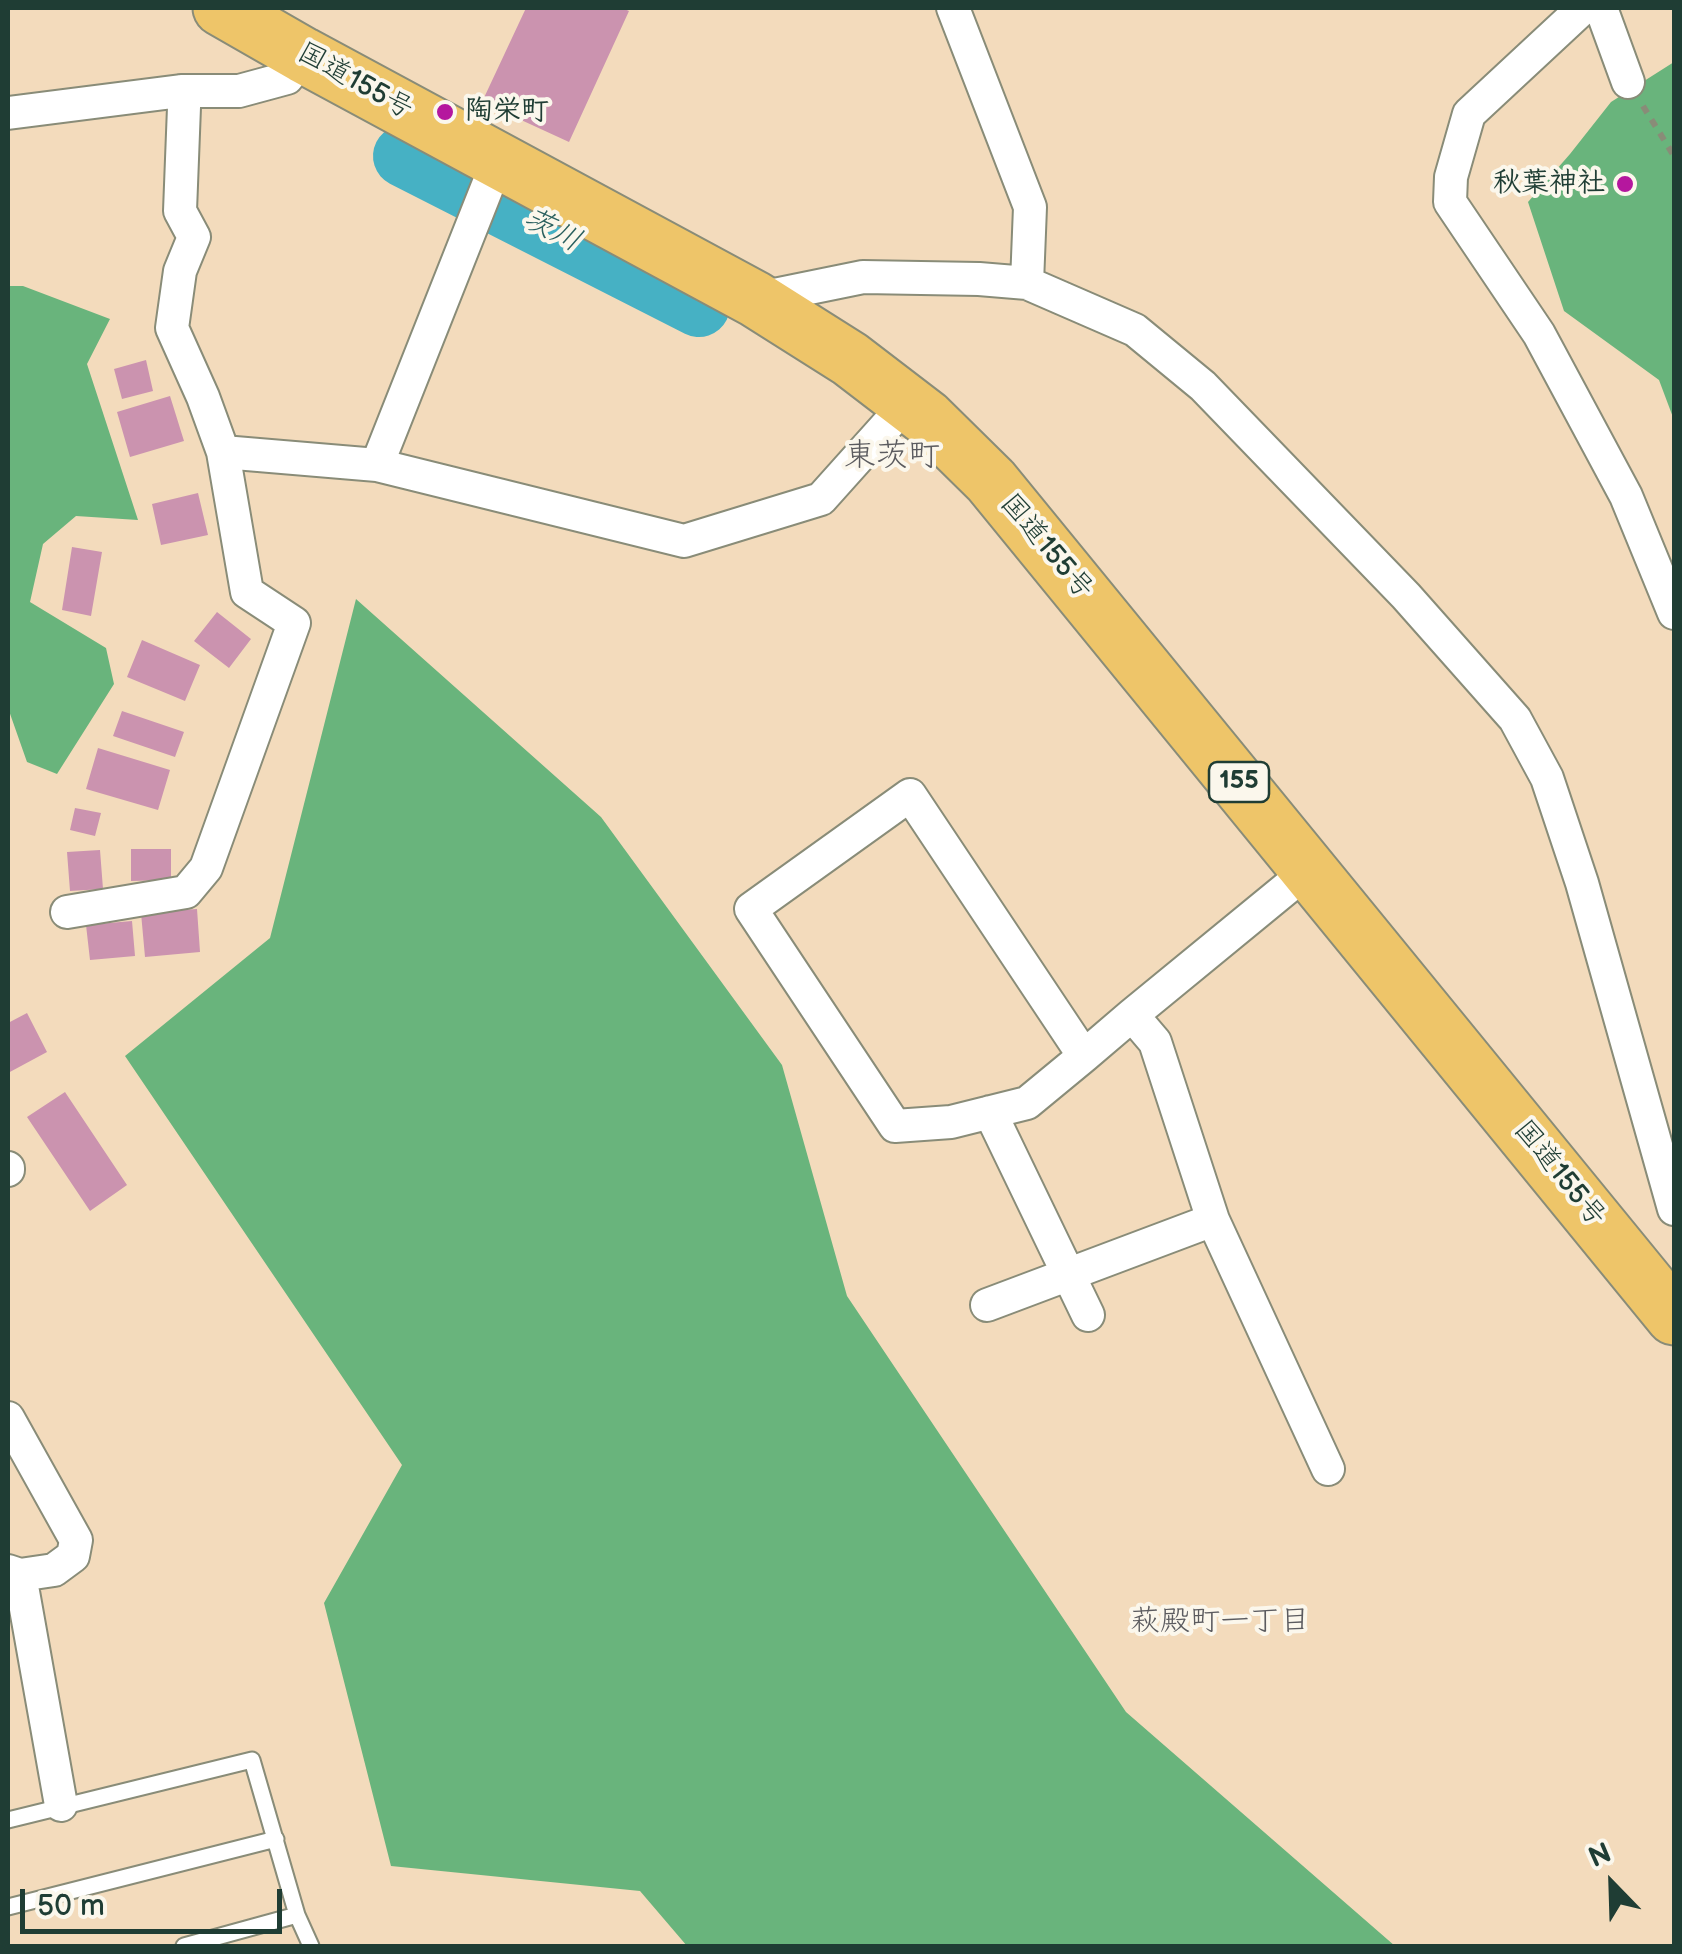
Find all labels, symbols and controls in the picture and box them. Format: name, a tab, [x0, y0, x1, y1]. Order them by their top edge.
street label: 国道155号	[291, 37, 419, 127]
place label: 陶栄町	[465, 95, 549, 129]
marker: 陶栄町	[434, 101, 456, 123]
place label: 秋葉神社	[1493, 167, 1605, 201]
marker: 秋葉神社	[1614, 173, 1636, 195]
water label: 茨川	[517, 201, 587, 261]
district label: 東茨町	[844, 438, 940, 476]
street label: 国道155号	[992, 488, 1100, 606]
road number: 155	[1209, 762, 1269, 802]
street label: 国道155号	[1506, 1114, 1612, 1234]
district label: 萩殿町一丁目	[1130, 1604, 1310, 1640]
north arrow	[1562, 1834, 1662, 1934]
text: N	[1584, 1837, 1616, 1875]
scale bar	[25, 1869, 288, 1931]
text: 50 m	[37, 1888, 105, 1924]

